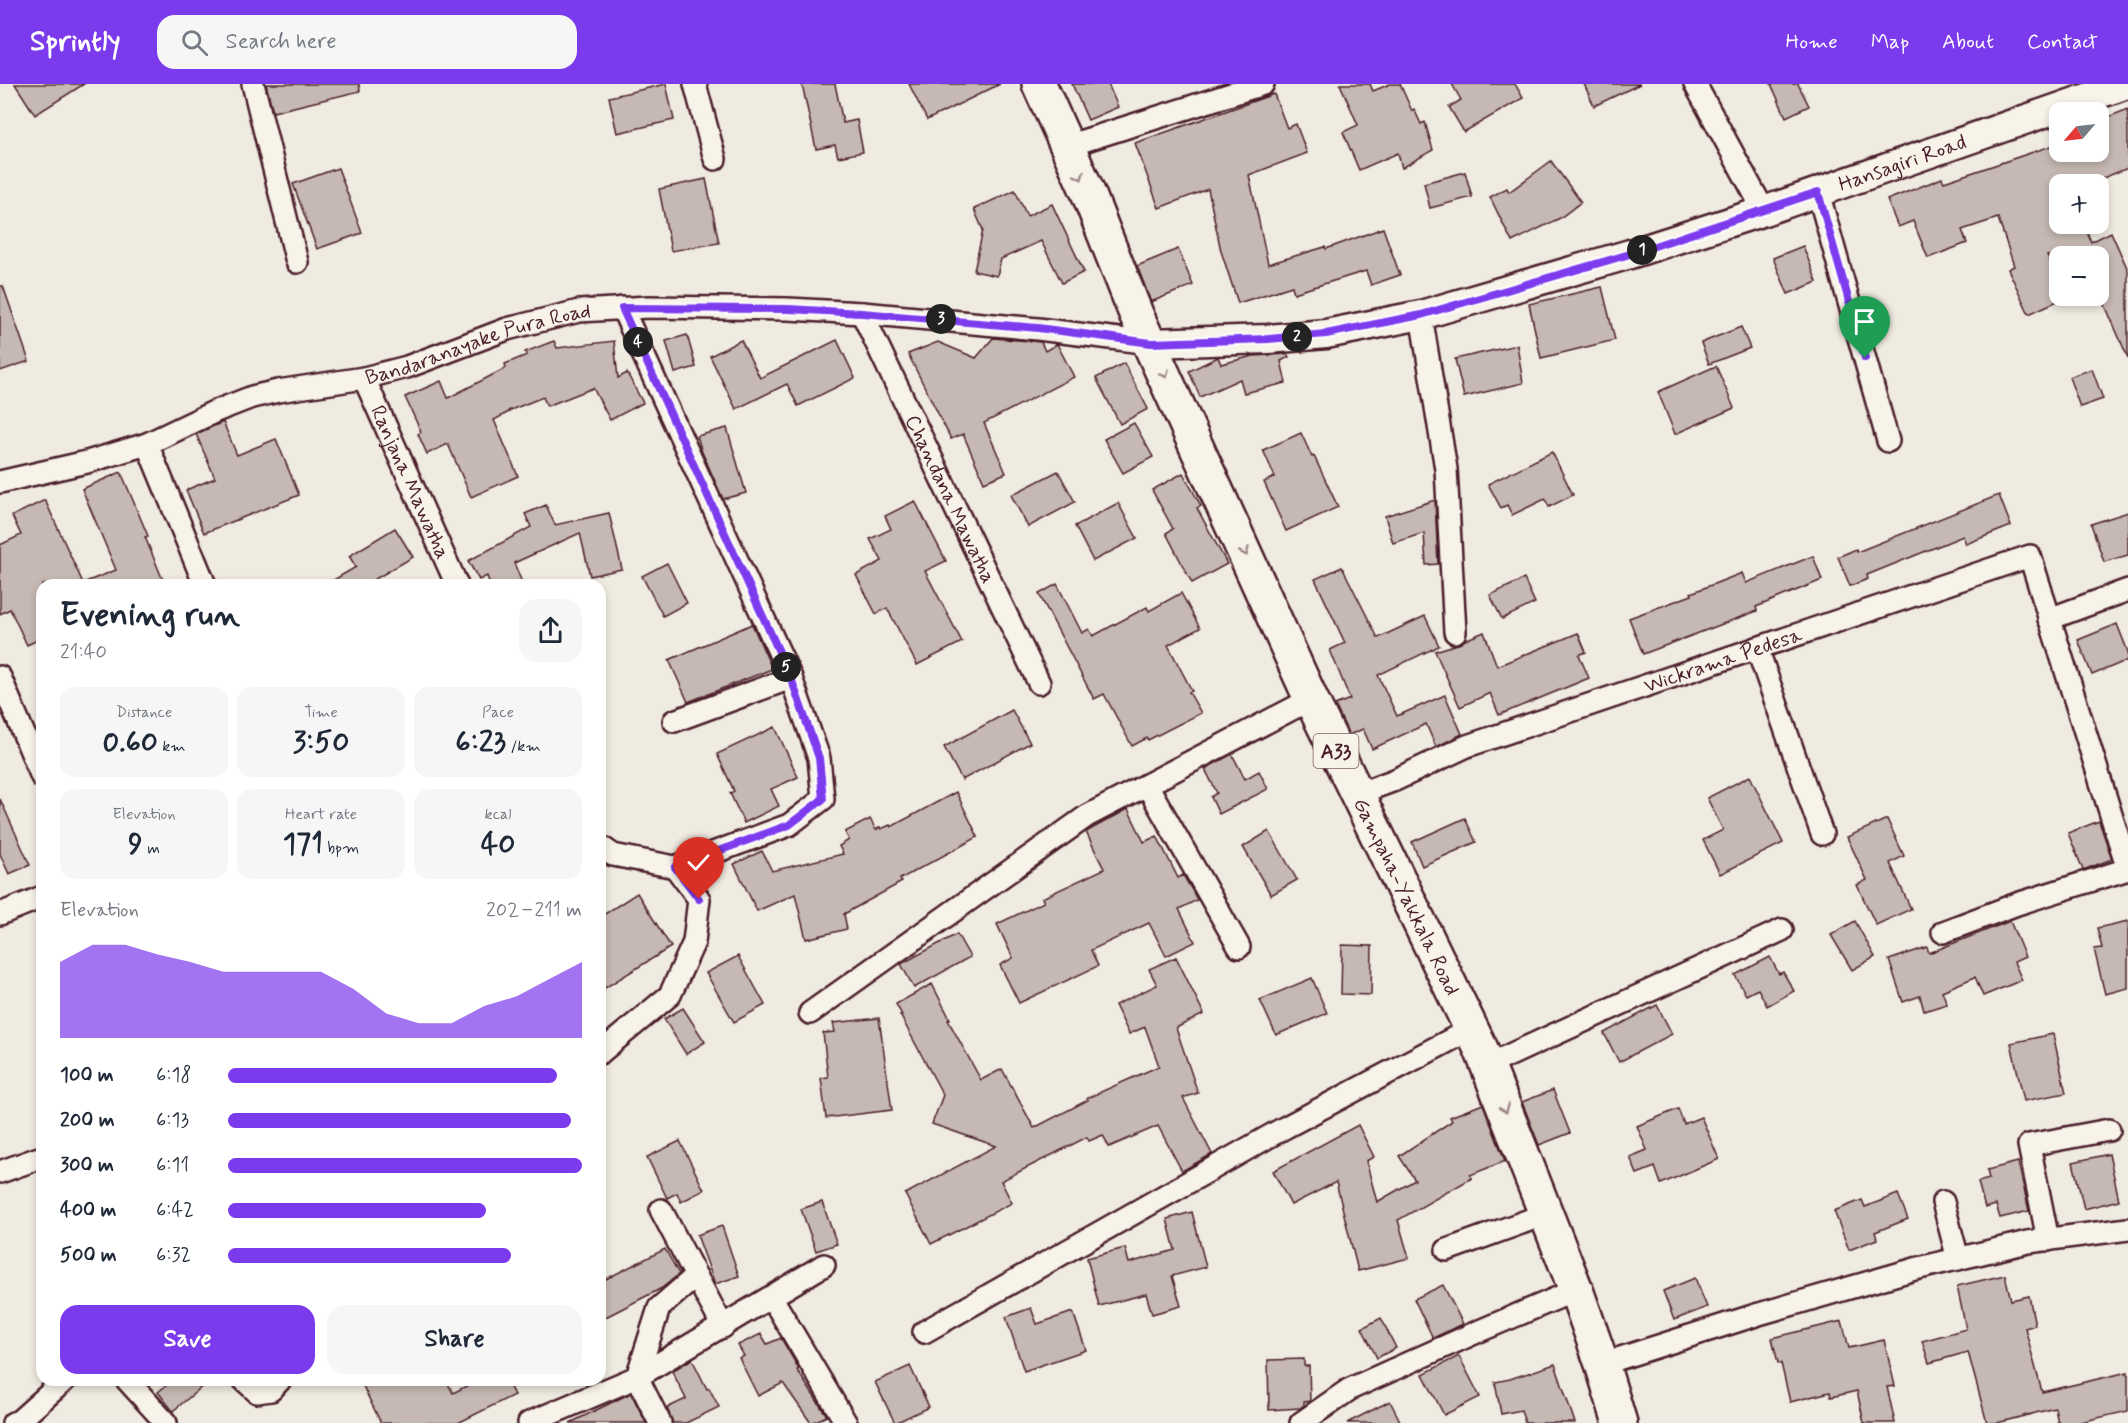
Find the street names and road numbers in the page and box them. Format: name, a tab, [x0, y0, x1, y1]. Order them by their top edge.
street label: Hansagiri Road	[1835, 128, 1970, 199]
street label: Bandaranayake Pura Road	[362, 297, 591, 392]
street label: Ranjana Mawatha	[363, 401, 457, 564]
street label: Chandana Mawatha	[898, 410, 1002, 588]
street label: Wickrama Pedesa	[1640, 621, 1806, 700]
road number: A33	[1314, 734, 1358, 768]
street label: Gampaha-Yakkala Road	[1346, 793, 1466, 1000]

